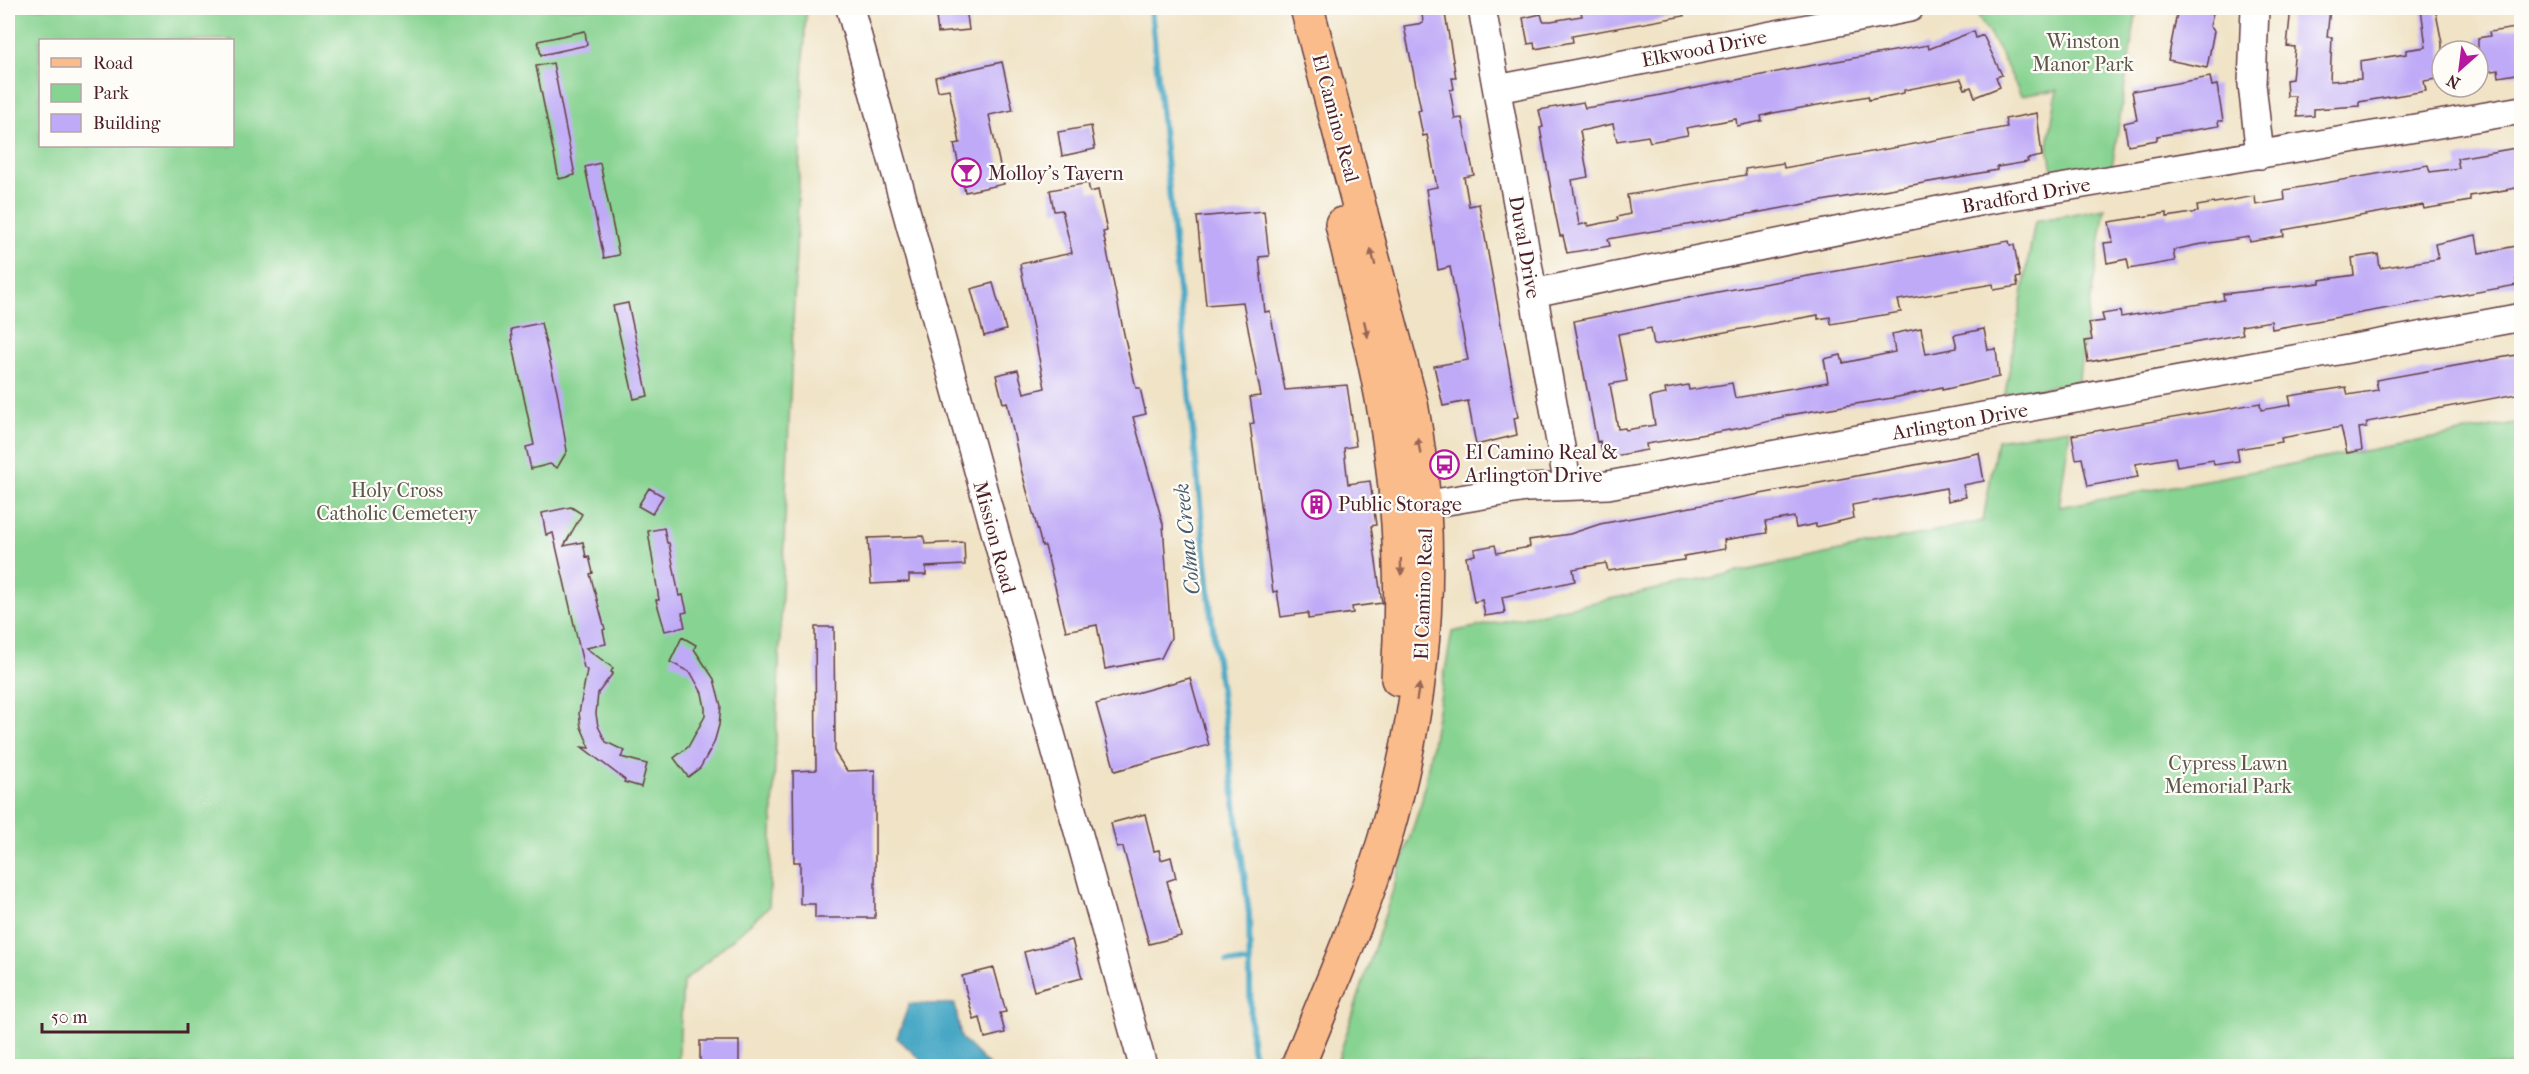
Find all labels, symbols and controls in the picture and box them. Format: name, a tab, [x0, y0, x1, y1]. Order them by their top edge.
street label: Elkwood Drive	[1640, 25, 1769, 72]
park label: Winston Manor Park	[2032, 30, 2134, 76]
legend	[39, 39, 234, 147]
north arrow	[2430, 39, 2490, 99]
street label: El Camino Real	[1307, 51, 1364, 185]
text: Road	[93, 53, 133, 74]
text: N	[2443, 70, 2463, 93]
text: Park	[93, 83, 130, 104]
text: Building	[93, 113, 161, 134]
bar icon: Molloy's Tavern	[951, 157, 983, 189]
place label: Molloy's Tavern	[988, 162, 1124, 185]
street label: Bradford Drive	[1960, 173, 2092, 218]
street label: Duval Drive	[1504, 194, 1545, 300]
one-way arrow	[1368, 248, 1377, 266]
one-way arrow	[1361, 320, 1371, 338]
street label: Arlington Drive	[1890, 398, 2030, 445]
one-way arrow	[1414, 437, 1423, 456]
place label: El Camino Real & Arlington Drive	[1464, 441, 1618, 487]
bus stop icon: El Camino Real & Arlington Drive	[1428, 448, 1460, 480]
park label: Holy Cross Catholic Cemetery	[316, 479, 479, 525]
street label: Mission Road	[969, 479, 1021, 597]
water label: Colma Creek	[1169, 482, 1205, 596]
building icon: Public Storage	[1301, 488, 1333, 520]
place label: Public Storage	[1338, 493, 1462, 516]
street label: El Camino Real	[1410, 527, 1437, 660]
one-way arrow	[1396, 558, 1406, 577]
one-way arrow	[1414, 682, 1423, 701]
park label: Cypress Lawn Memorial Park	[2164, 752, 2293, 798]
scale bar	[42, 996, 188, 1034]
text: 50 m	[51, 1007, 88, 1028]

